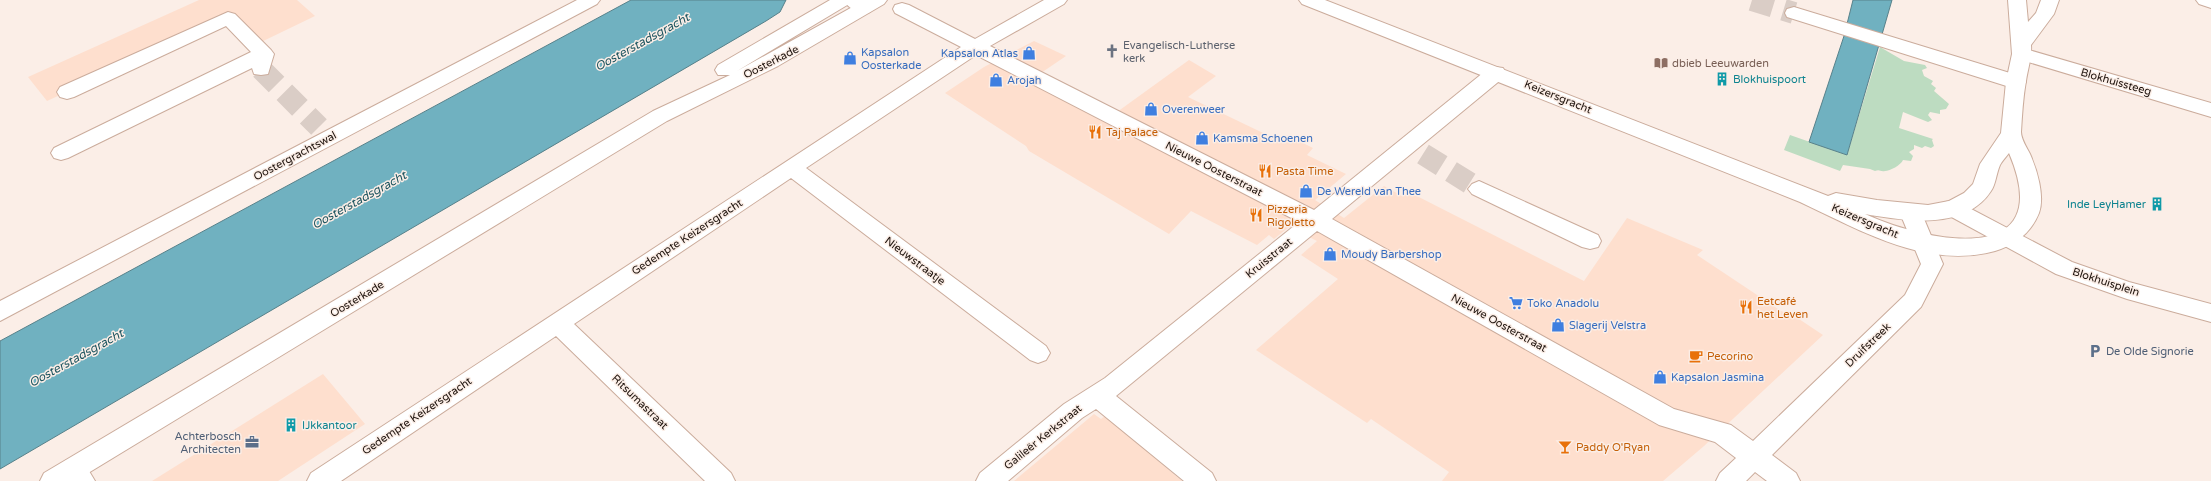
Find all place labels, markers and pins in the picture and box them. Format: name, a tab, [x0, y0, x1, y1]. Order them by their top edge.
place label: Evangelisch-Lutherse kerk	[1123, 39, 1235, 65]
church icon: Evangelisch-Lutherse kerk	[1104, 43, 1120, 59]
shop icon: Kapsalon Atlas	[1021, 45, 1037, 61]
place label: Kapsalon Oosterkade	[861, 46, 921, 72]
place label: Kapsalon Atlas	[941, 47, 1018, 60]
shop icon: Kapsalon Oosterkade	[842, 50, 858, 66]
library icon: dbieb Leeuwarden	[1653, 55, 1669, 71]
place label: dbieb Leeuwarden	[1672, 57, 1769, 70]
building icon: Blokhuispoort	[1714, 71, 1730, 87]
shop icon: Arojah	[988, 72, 1004, 88]
place label: Blokhuispoort	[1733, 73, 1806, 86]
place label: Arojah	[1007, 74, 1042, 87]
shop icon: Overenweer	[1143, 101, 1159, 117]
place label: Overenweer	[1162, 103, 1226, 116]
restaurant icon: Taj Palace	[1087, 124, 1103, 140]
place label: Taj Palace	[1106, 126, 1158, 139]
shop icon: Kamsma Schoenen	[1194, 130, 1210, 146]
place label: Kamsma Schoenen	[1213, 132, 1313, 145]
restaurant icon: Pasta Time	[1257, 163, 1273, 179]
place label: Pasta Time	[1276, 165, 1333, 178]
shop icon: De Wereld van Thee	[1298, 183, 1314, 199]
place label: De Wereld van Thee	[1317, 185, 1421, 198]
building icon: Inde LeyHamer	[2149, 196, 2165, 212]
place label: Inde LeyHamer	[2067, 198, 2147, 211]
place label: Pizzeria Rigoletto	[1267, 203, 1315, 229]
restaurant icon: Pizzeria Rigoletto	[1248, 207, 1264, 223]
shop icon: Moudy Barbershop	[1322, 246, 1338, 262]
place label: Moudy Barbershop	[1341, 248, 1442, 261]
supermarket icon: Toko Anadolu	[1508, 295, 1524, 311]
place label: Eetcafé het Leven	[1757, 295, 1808, 321]
place label: Toko Anadolu	[1527, 297, 1599, 310]
restaurant icon: Eetcafé het Leven	[1738, 299, 1754, 315]
shop icon: Slagerij Velstra	[1550, 317, 1566, 333]
place label: Slagerij Velstra	[1569, 319, 1646, 332]
parking icon: De Olde Signorie	[2087, 343, 2103, 359]
place label: De Olde Signorie	[2106, 345, 2194, 358]
cafe icon: Pecorino	[1688, 348, 1704, 364]
place label: Pecorino	[1707, 350, 1754, 363]
shop icon: Kapsalon Jasmina	[1652, 369, 1668, 385]
place label: Kapsalon Jasmina	[1671, 371, 1764, 384]
building icon: IJkkantoor	[283, 417, 299, 433]
place label: IJkkantoor	[302, 419, 357, 432]
place label: Achterbosch Architecten	[174, 430, 241, 456]
office icon: Achterbosch Architecten	[244, 434, 260, 450]
bar icon: Paddy O'Ryan	[1557, 439, 1573, 455]
place label: Paddy O'Ryan	[1576, 441, 1650, 454]

